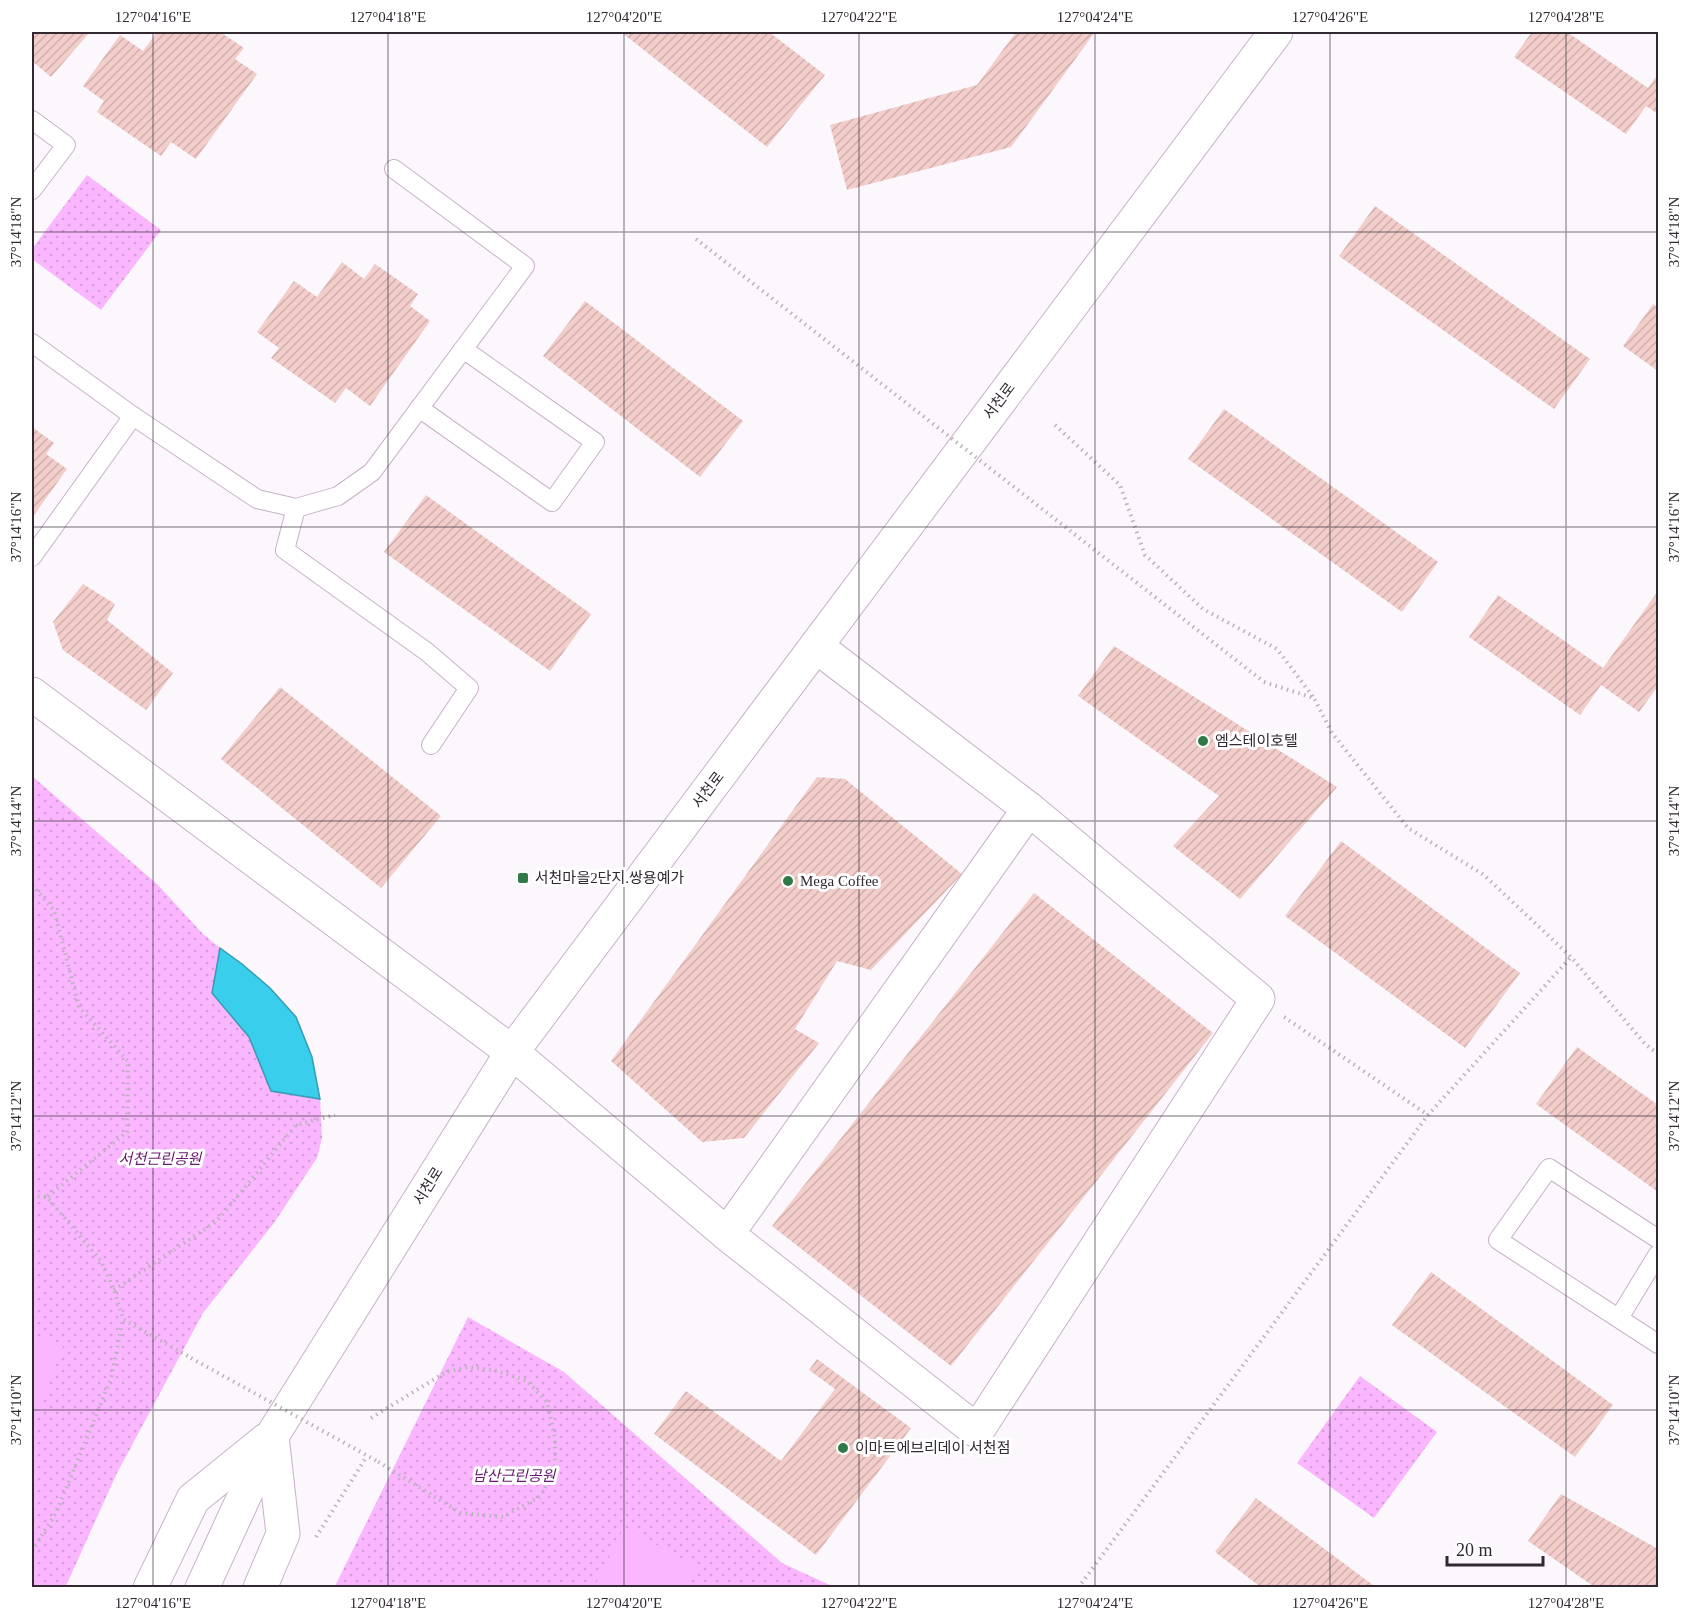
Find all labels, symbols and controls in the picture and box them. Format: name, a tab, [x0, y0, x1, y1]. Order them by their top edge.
text: 127°04'16"E	[115, 9, 191, 25]
text: 127°04'18"E	[350, 9, 426, 25]
text: 127°04'20"E	[586, 9, 662, 25]
text: 127°04'22"E	[821, 9, 897, 25]
text: 127°04'24"E	[1057, 9, 1133, 25]
text: 127°04'26"E	[1292, 9, 1368, 25]
text: 127°04'28"E	[1528, 9, 1604, 25]
text: 37°14'18"N	[8, 197, 24, 267]
text: 37°14'18"N	[1666, 197, 1682, 267]
street label: 서천로	[979, 379, 1018, 422]
text: 37°14'16"N	[8, 492, 24, 562]
text: 37°14'16"N	[1666, 492, 1682, 562]
place label: 엠스테이호텔	[1215, 733, 1298, 749]
marker: 엠스테이호텔	[1196, 734, 1210, 748]
street label: 서천로	[688, 768, 727, 811]
text: 37°14'14"N	[8, 786, 24, 856]
text: 37°14'14"N	[1666, 786, 1682, 856]
place label: 서천마을2단지.쌍용예가	[535, 869, 684, 886]
marker: 서천마을2단지.쌍용예가	[516, 871, 530, 885]
place label: Mega Coffee	[800, 873, 879, 889]
marker: Mega Coffee	[781, 874, 795, 888]
text: 37°14'12"N	[8, 1081, 24, 1151]
text: 37°14'12"N	[1666, 1081, 1682, 1151]
park label: 서천근린공원	[119, 1151, 203, 1167]
street label: 서천로	[409, 1164, 446, 1208]
text: 37°14'10"N	[8, 1375, 24, 1445]
text: 37°14'10"N	[1666, 1375, 1682, 1445]
place label: 이마트에브리데이 서천점	[855, 1439, 1011, 1456]
marker: 이마트에브리데이 서천점	[836, 1441, 850, 1455]
park label: 남산근린공원	[473, 1468, 557, 1484]
scale bar	[1447, 1529, 1543, 1567]
text: 20 m	[1456, 1540, 1493, 1560]
text: 127°04'16"E	[115, 1595, 191, 1611]
text: 127°04'18"E	[350, 1595, 426, 1611]
text: 127°04'20"E	[586, 1595, 662, 1611]
text: 127°04'22"E	[821, 1595, 897, 1611]
text: 127°04'24"E	[1057, 1595, 1133, 1611]
text: 127°04'26"E	[1292, 1595, 1368, 1611]
text: 127°04'28"E	[1528, 1595, 1604, 1611]

